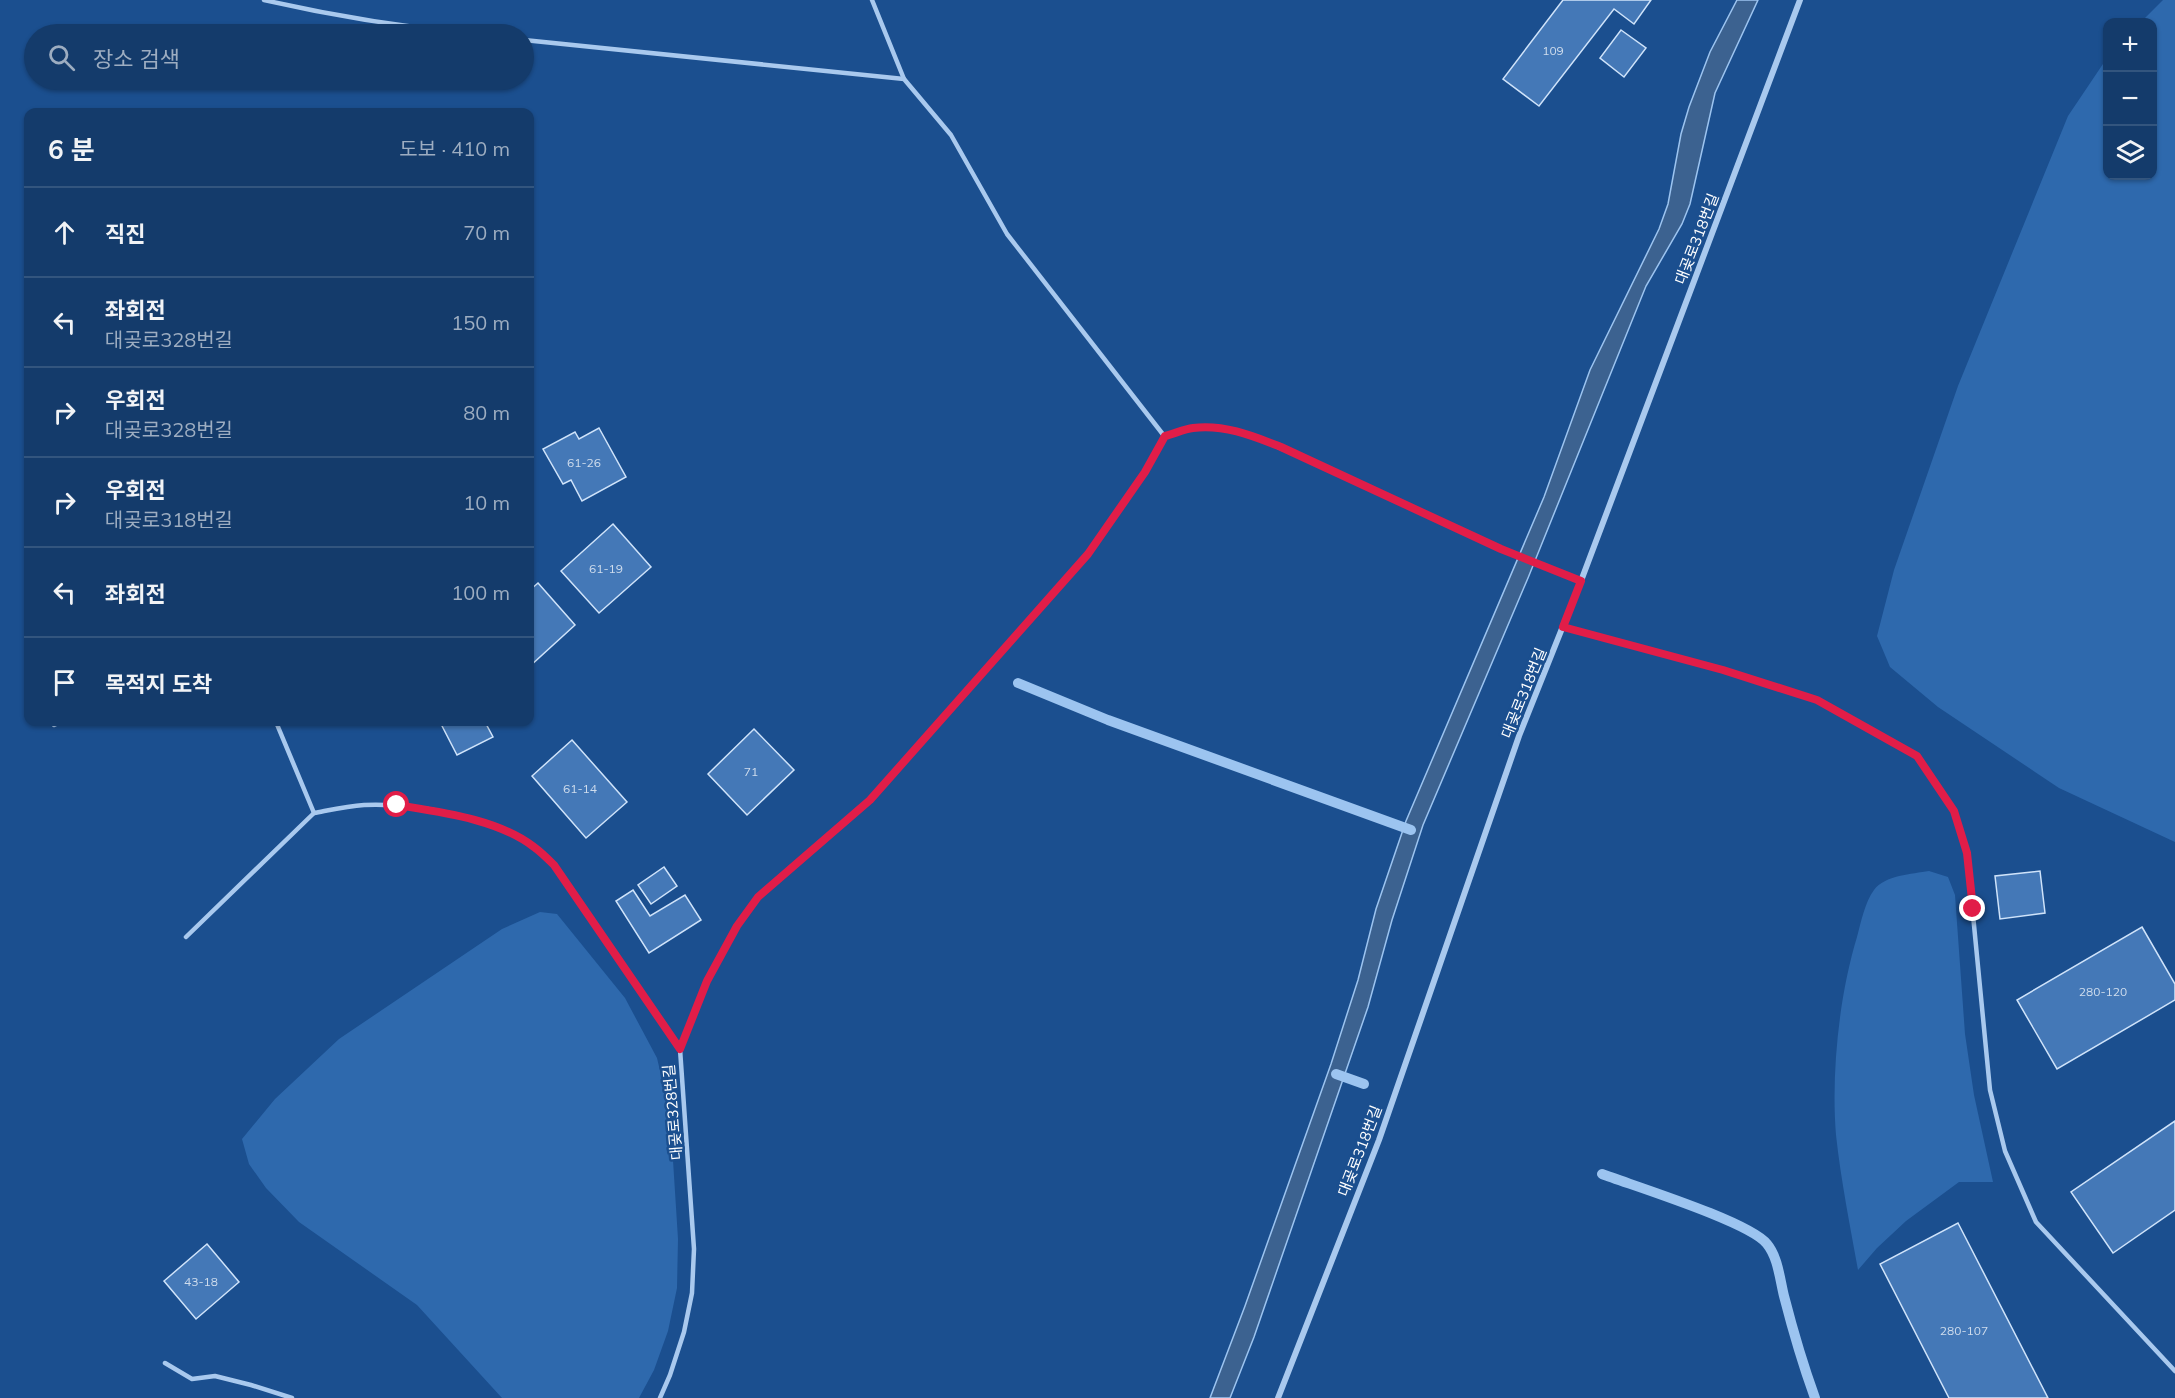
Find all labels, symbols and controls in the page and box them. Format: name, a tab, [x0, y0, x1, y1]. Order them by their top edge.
map controls	[2103, 18, 2157, 180]
button: +	[2103, 18, 2157, 72]
search box	[24, 24, 534, 90]
icon: search	[45, 41, 78, 74]
house number: 109	[1542, 43, 1564, 58]
text: 장소 검색	[93, 45, 180, 73]
button: −	[2103, 72, 2157, 126]
button: layers	[2103, 126, 2157, 180]
text: 6 분	[48, 133, 95, 166]
text: 도보 · 410 m	[399, 136, 510, 161]
street label: 대곶로318번길	[1670, 191, 1723, 287]
icon: ahead	[48, 216, 81, 249]
text: 직진	[105, 220, 145, 248]
text: 70 m	[463, 220, 510, 245]
text: 좌회전	[105, 296, 166, 324]
icon: left	[48, 306, 81, 339]
text: 150 m	[451, 310, 510, 335]
text: 대곶로328번길	[105, 327, 233, 352]
text: 우회전	[105, 386, 166, 414]
icon: right	[48, 396, 81, 429]
text: 80 m	[463, 400, 510, 425]
text: 대곶로328번길	[105, 417, 233, 442]
house number: 61-26	[567, 455, 601, 470]
text: 우회전	[105, 476, 166, 504]
icon: right	[48, 486, 81, 519]
text: 10 m	[463, 490, 510, 515]
text: 대곶로318번길	[105, 507, 233, 532]
house number: 61-19	[589, 561, 623, 576]
icon: left	[48, 576, 81, 609]
text: 좌회전	[105, 580, 166, 608]
text: 100 m	[451, 580, 510, 605]
street label: 대곶로318번길	[1497, 645, 1550, 741]
icon: arrive	[48, 666, 81, 699]
text: 목적지 도착	[105, 670, 212, 698]
house number: 71	[744, 764, 758, 779]
house number: 61-14	[563, 781, 597, 796]
route start	[383, 791, 409, 817]
route end	[1959, 895, 1985, 921]
house number: 280-120	[2079, 984, 2127, 999]
street label: 대곶로328번길	[659, 1063, 686, 1161]
street label: 대곶로318번길	[1333, 1103, 1386, 1199]
house number: 43-18	[184, 1274, 218, 1289]
house number: 280-107	[1940, 1323, 1988, 1338]

